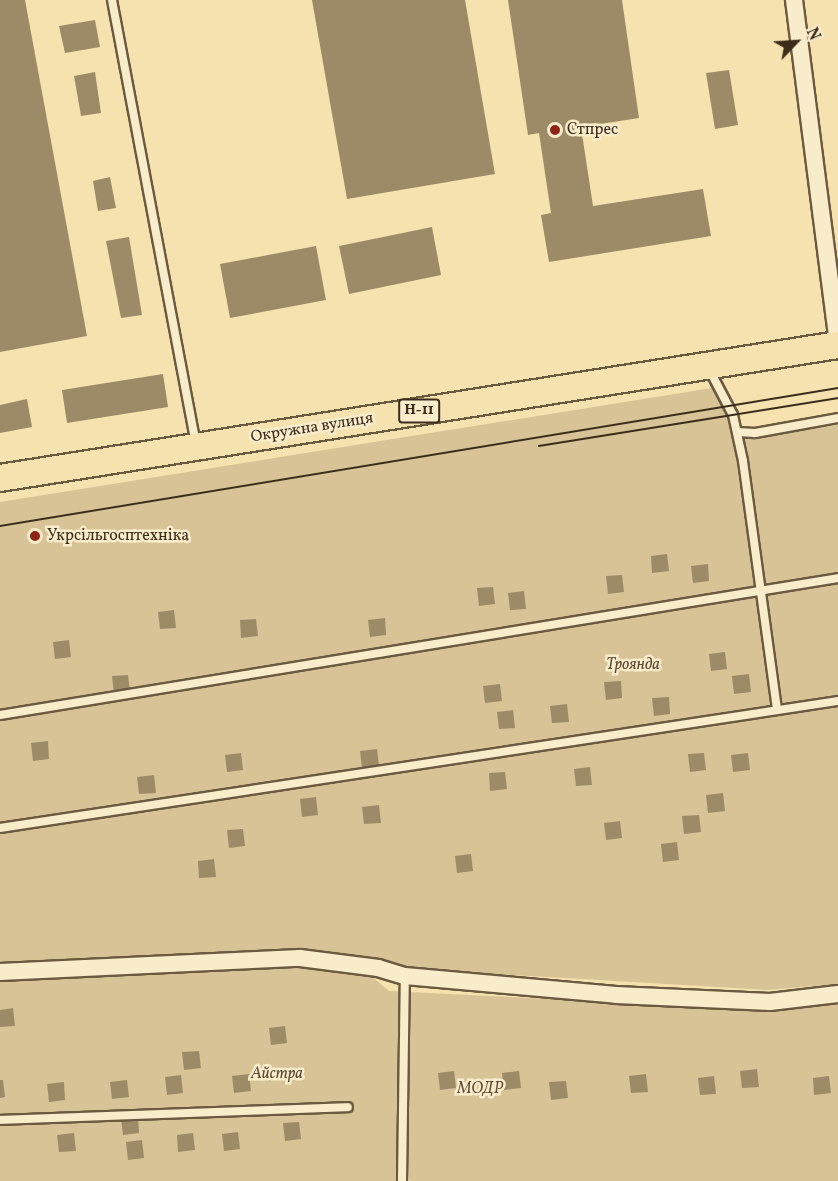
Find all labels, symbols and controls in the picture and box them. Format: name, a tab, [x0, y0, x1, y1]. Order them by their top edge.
north arrow	[766, 12, 826, 72]
text: N	[800, 24, 825, 44]
place label: Стпрес	[567, 120, 618, 140]
marker: Стпрес	[548, 123, 562, 137]
road number: Н-11	[398, 399, 440, 423]
street label: Окружна вулиця	[249, 409, 375, 447]
place label: Укрсільгосптехніка	[47, 526, 189, 546]
marker: Укрсільгосптехніка	[28, 529, 42, 543]
park label: Троянда	[606, 655, 660, 675]
park label: Айстра	[251, 1064, 303, 1084]
park label: МОДР	[457, 1079, 503, 1099]

